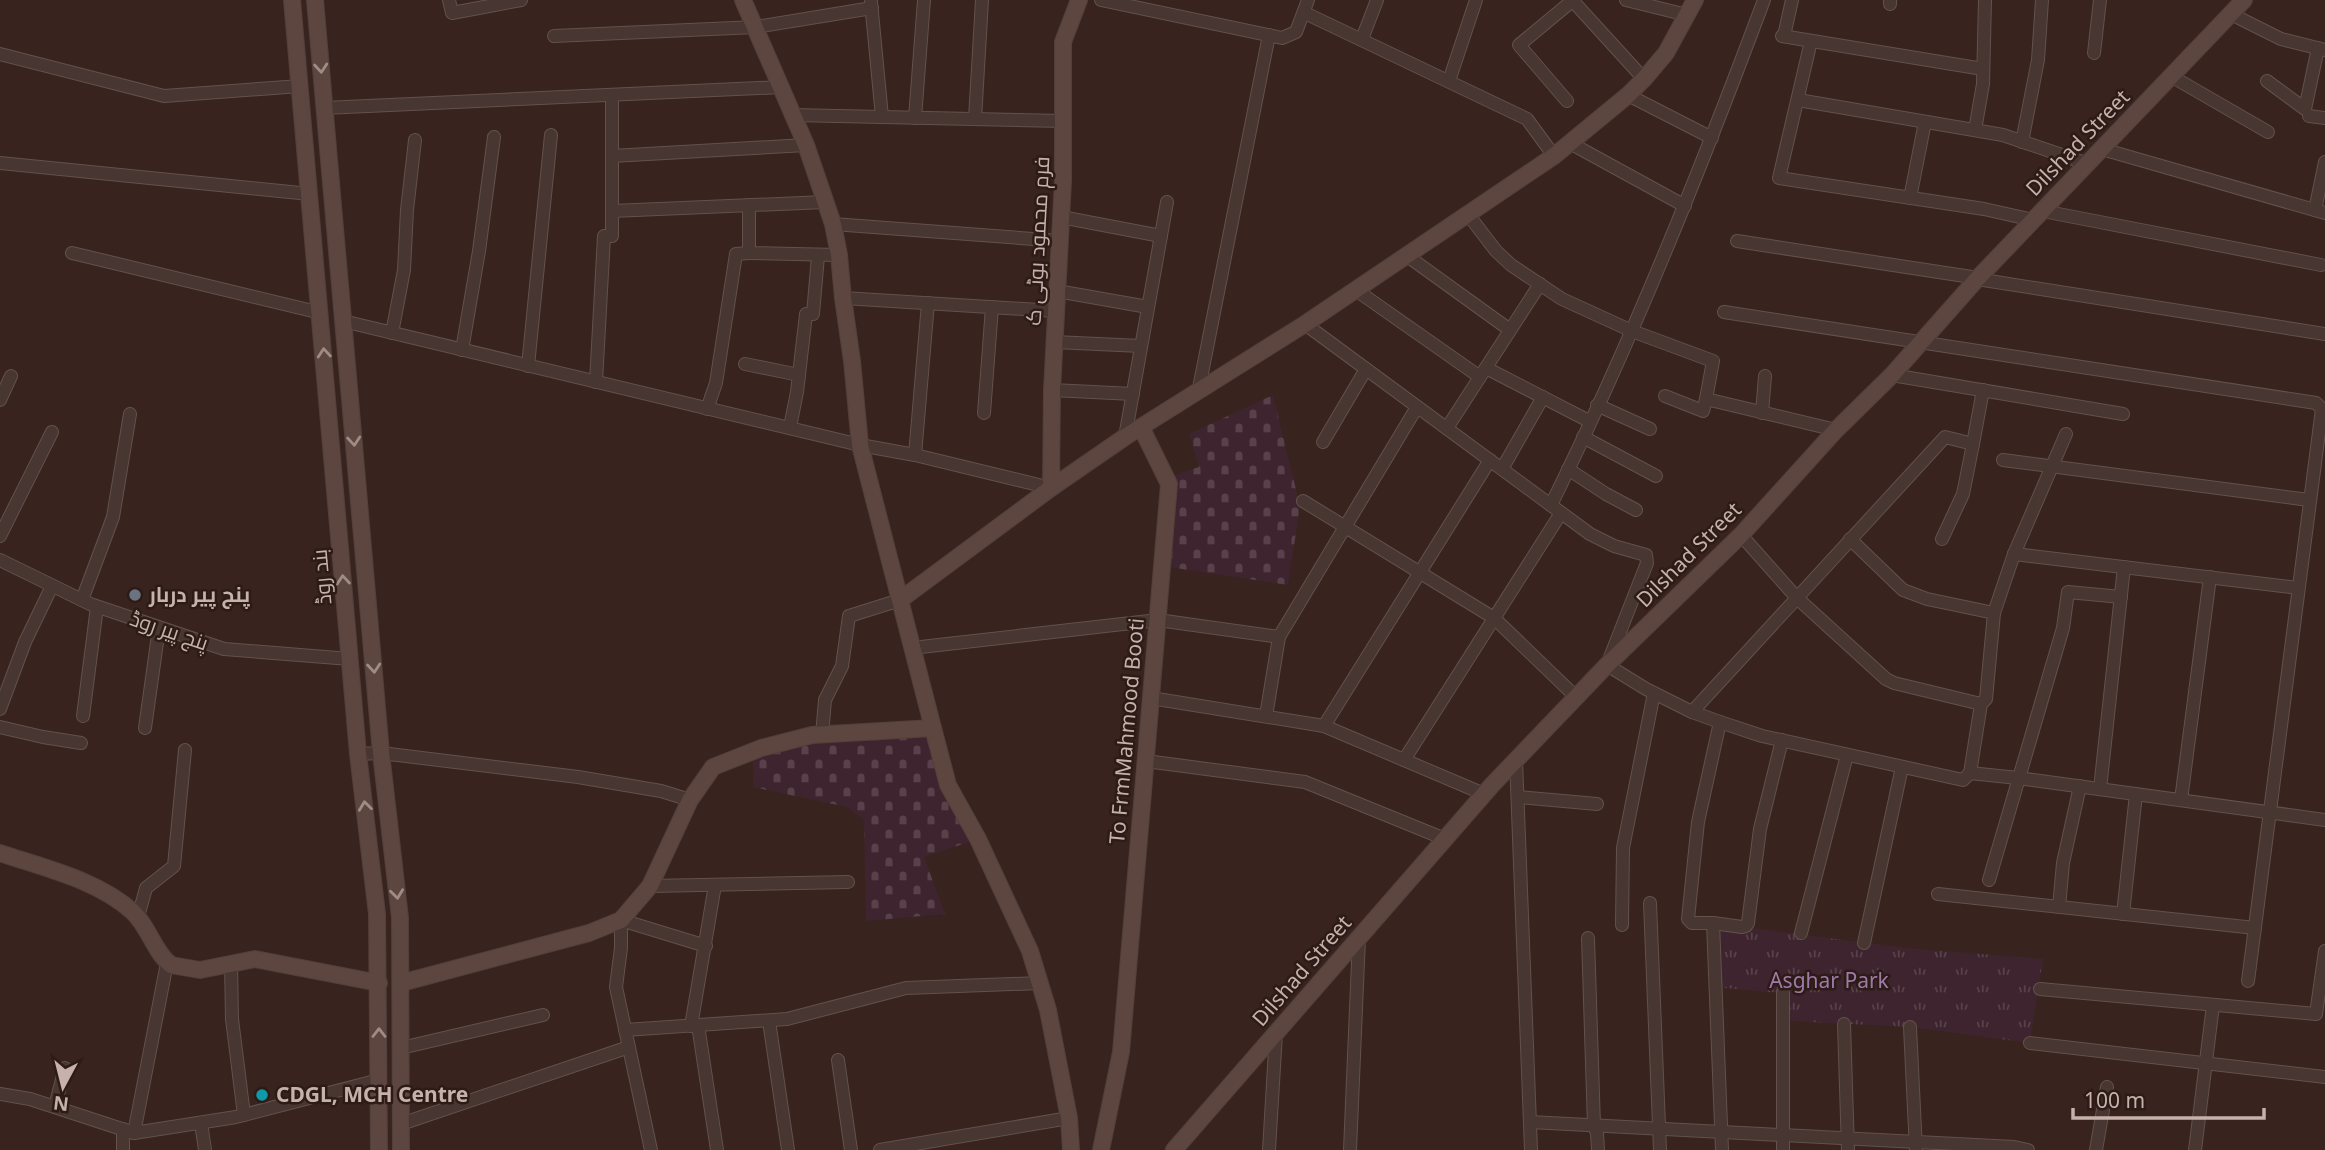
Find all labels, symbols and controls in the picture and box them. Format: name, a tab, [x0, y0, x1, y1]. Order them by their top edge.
one-way arrow	[313, 63, 328, 74]
street label: Dilshad Street	[2019, 83, 2136, 202]
street label: فرم محمود بوٹی ک	[1019, 156, 1056, 326]
one-way arrow	[317, 347, 332, 358]
one-way arrow	[346, 435, 361, 447]
street label: Dilshad Street	[1630, 495, 1747, 613]
street label: بند روڈ	[305, 548, 337, 606]
one-way arrow	[336, 574, 351, 585]
place label: پنج پیر دربار	[148, 580, 251, 610]
marker: پنج پیر دربار	[127, 587, 143, 603]
street label: پنج پیر روڈ	[126, 604, 213, 658]
street label: To FrmMahmood Booti	[1102, 617, 1150, 845]
one-way arrow	[366, 662, 381, 673]
one-way arrow	[357, 800, 372, 812]
one-way arrow	[389, 888, 404, 900]
street label: Dilshad Street	[1245, 909, 1357, 1032]
park label: Asghar Park	[1769, 966, 1890, 994]
one-way arrow	[371, 1027, 387, 1038]
north arrow	[28, 1052, 98, 1122]
scale bar	[2073, 1076, 2264, 1120]
place label: CDGL, MCH Centre	[276, 1080, 468, 1108]
text: 100 m	[2084, 1086, 2145, 1114]
marker: CDGL, MCH Centre	[254, 1087, 270, 1103]
text: N	[52, 1090, 70, 1118]

